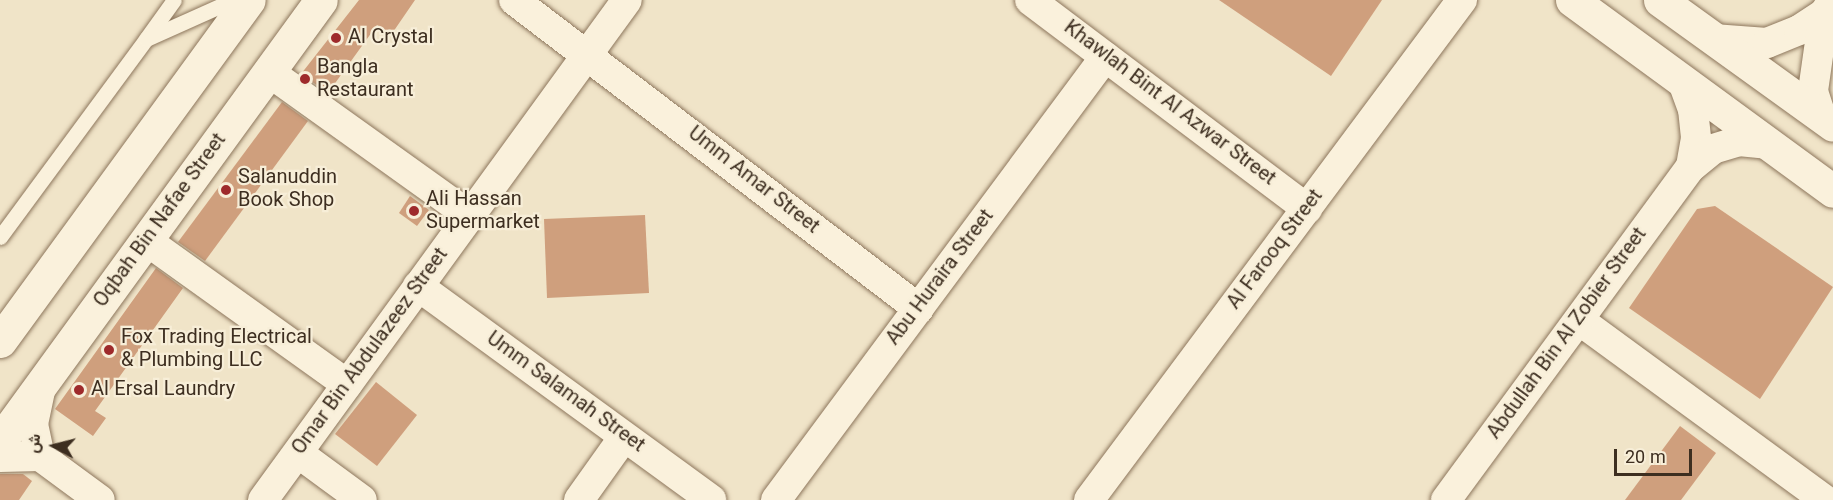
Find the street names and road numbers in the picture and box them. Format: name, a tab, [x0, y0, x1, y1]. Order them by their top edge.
street label: Khawlah Bint Al Azwar Street	[1058, 16, 1280, 192]
street label: Umm Amar Street	[683, 122, 823, 240]
street label: Oqbah Bin Nafae Street	[90, 129, 232, 313]
street label: Al Farooq Street	[1223, 185, 1329, 315]
street label: Abu Huraira Street	[882, 205, 1000, 351]
street label: Abdullah Bin Al Zobier Street	[1483, 224, 1653, 444]
street label: Omar Bin Abdulazeez Street	[288, 244, 454, 460]
street label: Umm Salamah Street	[481, 328, 649, 458]

